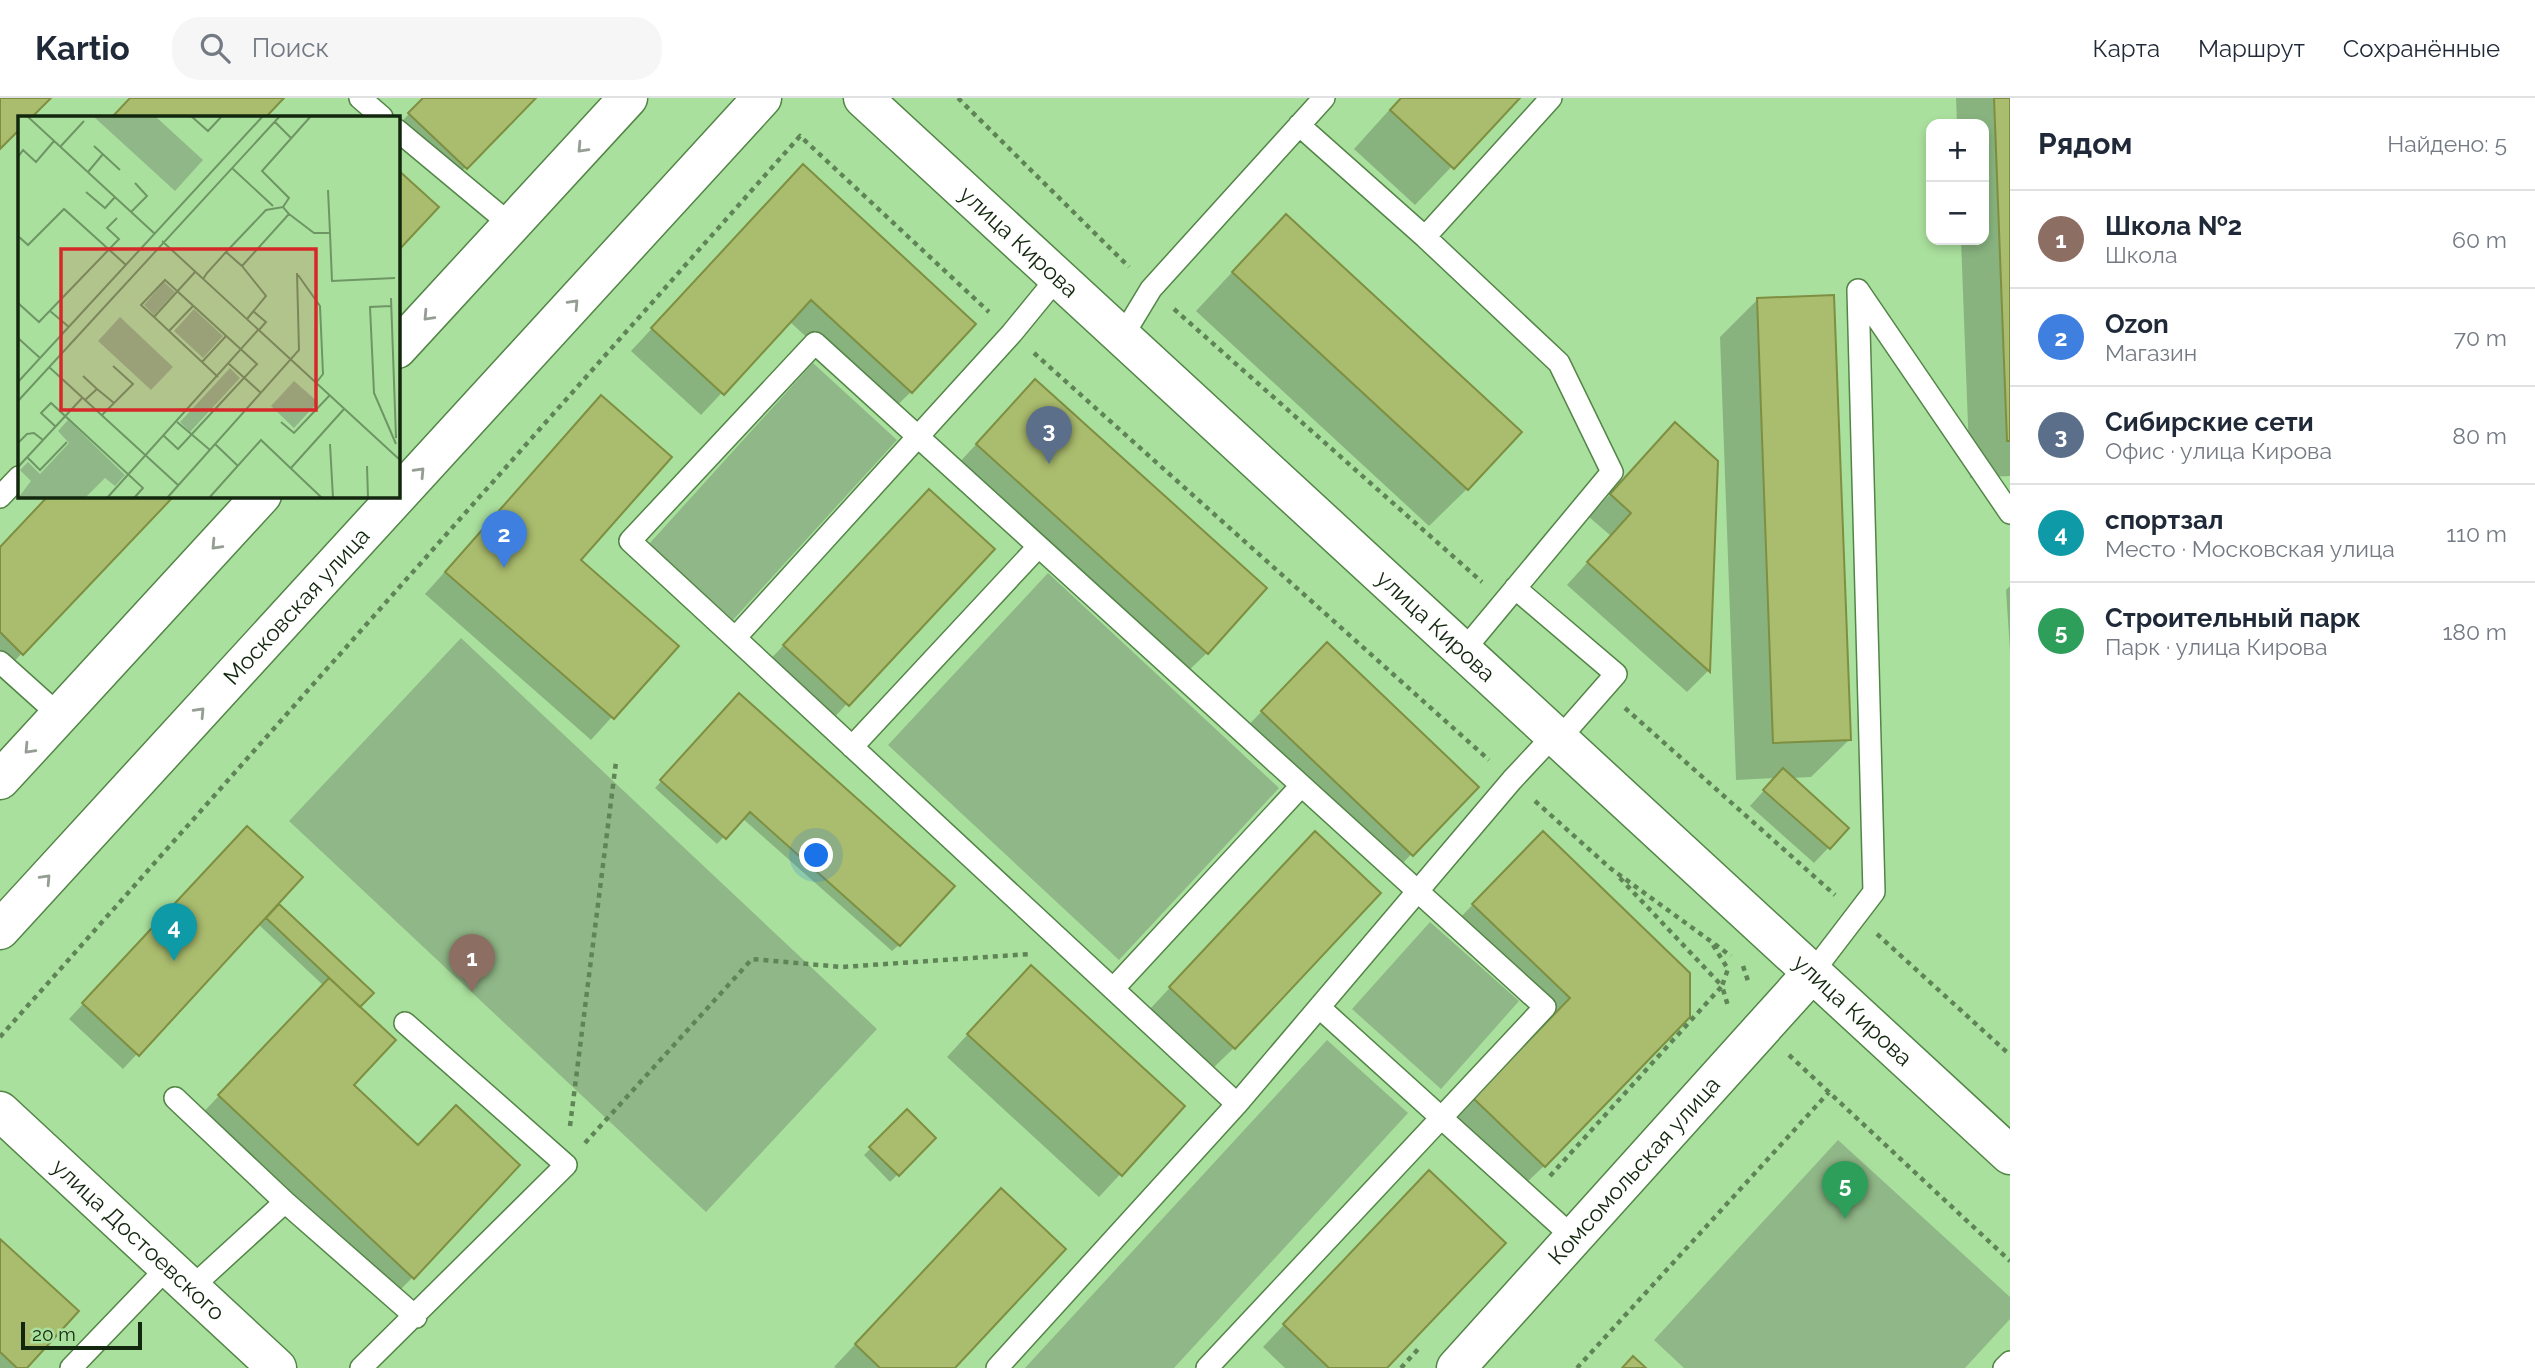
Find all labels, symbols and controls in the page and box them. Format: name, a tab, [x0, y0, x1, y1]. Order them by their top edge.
search box	[172, 17, 662, 80]
text: Kartio	[35, 29, 130, 68]
icon: search	[196, 29, 234, 67]
text: Поиск	[252, 33, 329, 63]
text: Карта	[2092, 34, 2160, 63]
text: Маршрут	[2198, 34, 2305, 63]
text: Сохранённые	[2343, 34, 2500, 63]
inset map	[18, 116, 399, 497]
map controls	[1926, 119, 1989, 245]
button: +	[1926, 119, 1989, 182]
text: Рядом	[2038, 126, 2132, 161]
text: Найдено: 5	[2387, 130, 2507, 157]
one-way arrow	[577, 140, 590, 153]
street label: улица Кирова	[954, 180, 1084, 303]
button: −	[1926, 182, 1989, 245]
text: Школа №2	[2105, 211, 2242, 241]
text: 1	[2055, 226, 2067, 253]
text: 60 m	[2452, 226, 2507, 253]
text: Школа	[2105, 241, 2178, 268]
one-way arrow	[565, 299, 578, 312]
one-way arrow	[423, 308, 436, 321]
text: Ozon	[2105, 309, 2169, 339]
text: 2	[2055, 324, 2067, 351]
text: 70 m	[2454, 324, 2507, 351]
text: Магазин	[2105, 339, 2197, 366]
pin: 3	[1026, 406, 1072, 464]
text: Сибирские сети	[2105, 407, 2314, 437]
text: 3	[2055, 422, 2067, 449]
text: 80 m	[2452, 422, 2507, 449]
text: Офис · улица Кирова	[2105, 437, 2332, 464]
one-way arrow	[412, 467, 424, 480]
text: спортзал	[2105, 505, 2224, 535]
pin: 2	[481, 510, 527, 568]
text: 4	[2054, 520, 2068, 547]
text: 110 m	[2446, 520, 2507, 547]
street label: Московская улица	[218, 522, 375, 690]
text: Место · Московская улица	[2105, 535, 2395, 562]
one-way arrow	[212, 537, 224, 550]
street label: улица Кирова	[1371, 564, 1501, 687]
text: Строительный парк	[2105, 603, 2361, 633]
text: 5	[2055, 618, 2067, 645]
text: 180 m	[2442, 618, 2507, 645]
text: Парк · улица Кирова	[2105, 633, 2327, 660]
one-way arrow	[192, 707, 204, 720]
one-way arrow	[24, 741, 37, 754]
your location	[799, 838, 833, 872]
one-way arrow	[38, 874, 50, 887]
pin: 4	[151, 903, 197, 961]
pin: 1	[449, 934, 495, 992]
street label: улица Кирова	[1788, 948, 1918, 1071]
street label: Комсомольская улица	[1542, 1071, 1725, 1270]
street label: улица Достоевского	[47, 1153, 231, 1326]
pin: 5	[1822, 1161, 1868, 1219]
scale bar	[21, 1319, 142, 1351]
text: 20 m	[32, 1323, 76, 1345]

